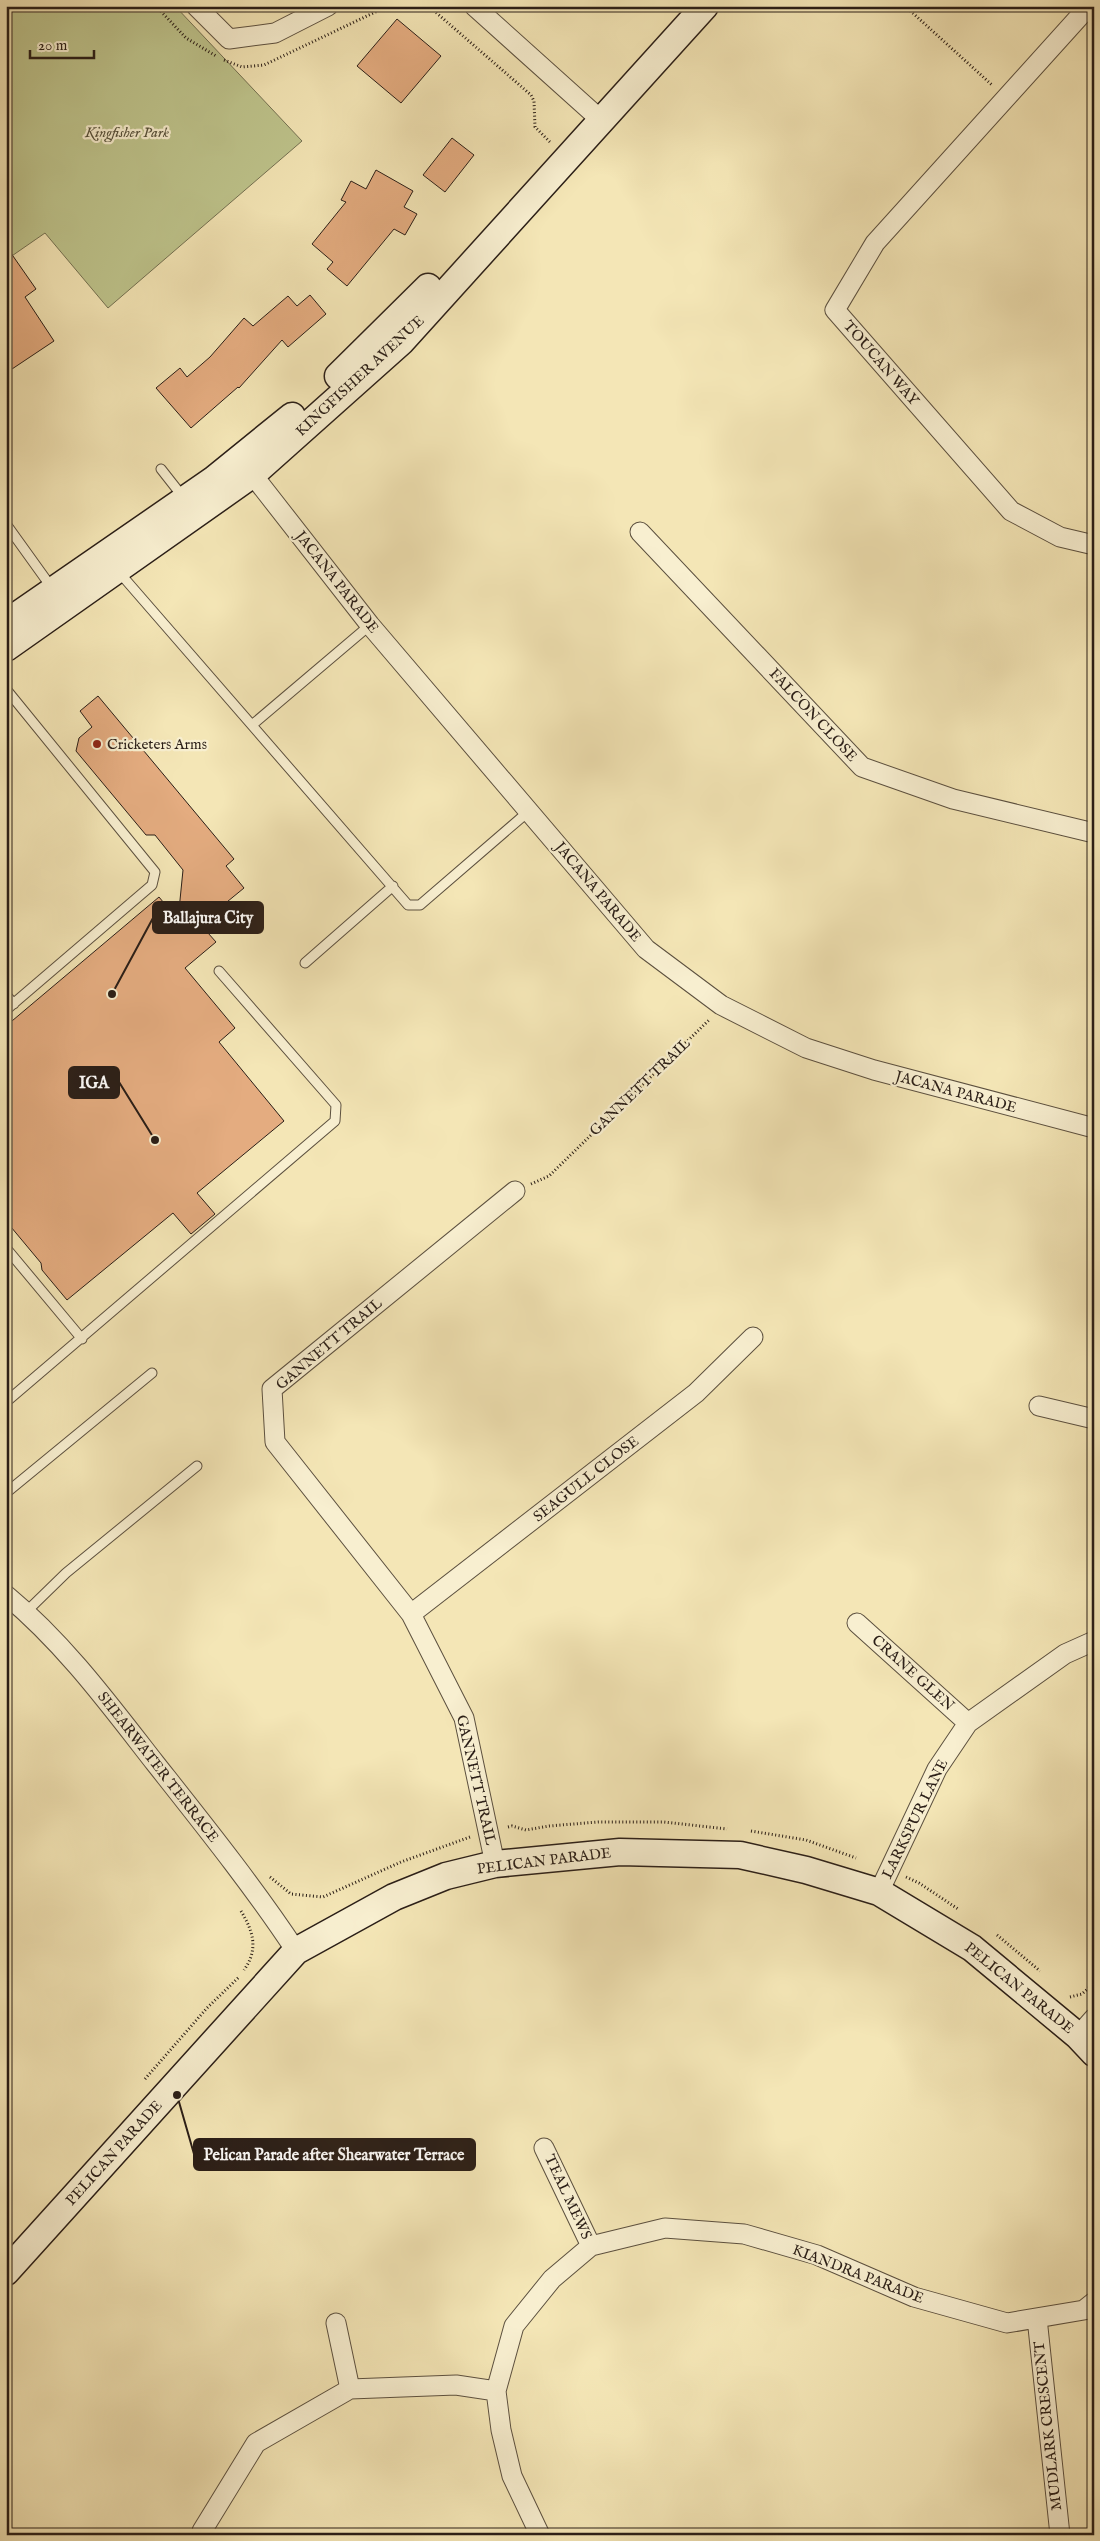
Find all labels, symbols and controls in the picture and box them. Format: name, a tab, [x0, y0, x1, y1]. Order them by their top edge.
scale bar	[30, 28, 94, 60]
text: 20 m	[38, 36, 68, 55]
park label: Kingfisher Park	[84, 123, 169, 143]
street label: KINGFISHER AVENUE	[292, 311, 428, 441]
street label: TOUCAN WAY	[839, 317, 924, 410]
street label: JACANA PARADE	[290, 525, 383, 637]
street label: FALCON CLOSE	[765, 664, 861, 766]
place label: Cricketers Arms	[107, 735, 207, 754]
marker: Cricketers Arms	[91, 738, 103, 750]
street label: JACANA PARADE	[549, 837, 645, 946]
callout: Ballajura City	[153, 902, 263, 933]
text: Ballajura City	[163, 909, 254, 929]
street label: GANNETT TRAIL	[585, 1034, 695, 1140]
street label: JACANA PARADE	[891, 1066, 1019, 1117]
callout: IGA	[69, 1067, 119, 1098]
text: IGA	[79, 1074, 110, 1094]
street label: GANNETT TRAIL	[272, 1294, 386, 1394]
street label: SEAGULL CLOSE	[529, 1432, 643, 1526]
street label: CRANE GLEN	[868, 1631, 958, 1715]
street label: SHEARWATER TERRACE	[93, 1688, 223, 1846]
street label: GANNETT TRAIL	[452, 1713, 500, 1847]
street label: LARKSPUR LANE	[878, 1756, 952, 1882]
street label: PELICAN PARADE	[476, 1843, 612, 1879]
street label: PELICAN PARADE	[960, 1938, 1078, 2038]
street label: PELICAN PARADE	[62, 2096, 166, 2210]
callout: Pelican Parade after Shearwater Terrace	[194, 2139, 475, 2170]
text: Pelican Parade after Shearwater Terrace	[204, 2146, 465, 2166]
street label: TEAL MEWS	[540, 2151, 596, 2243]
street label: KIANDRA PARADE	[790, 2240, 926, 2308]
street label: MUDLARK CRESCENT	[1030, 2340, 1066, 2512]

